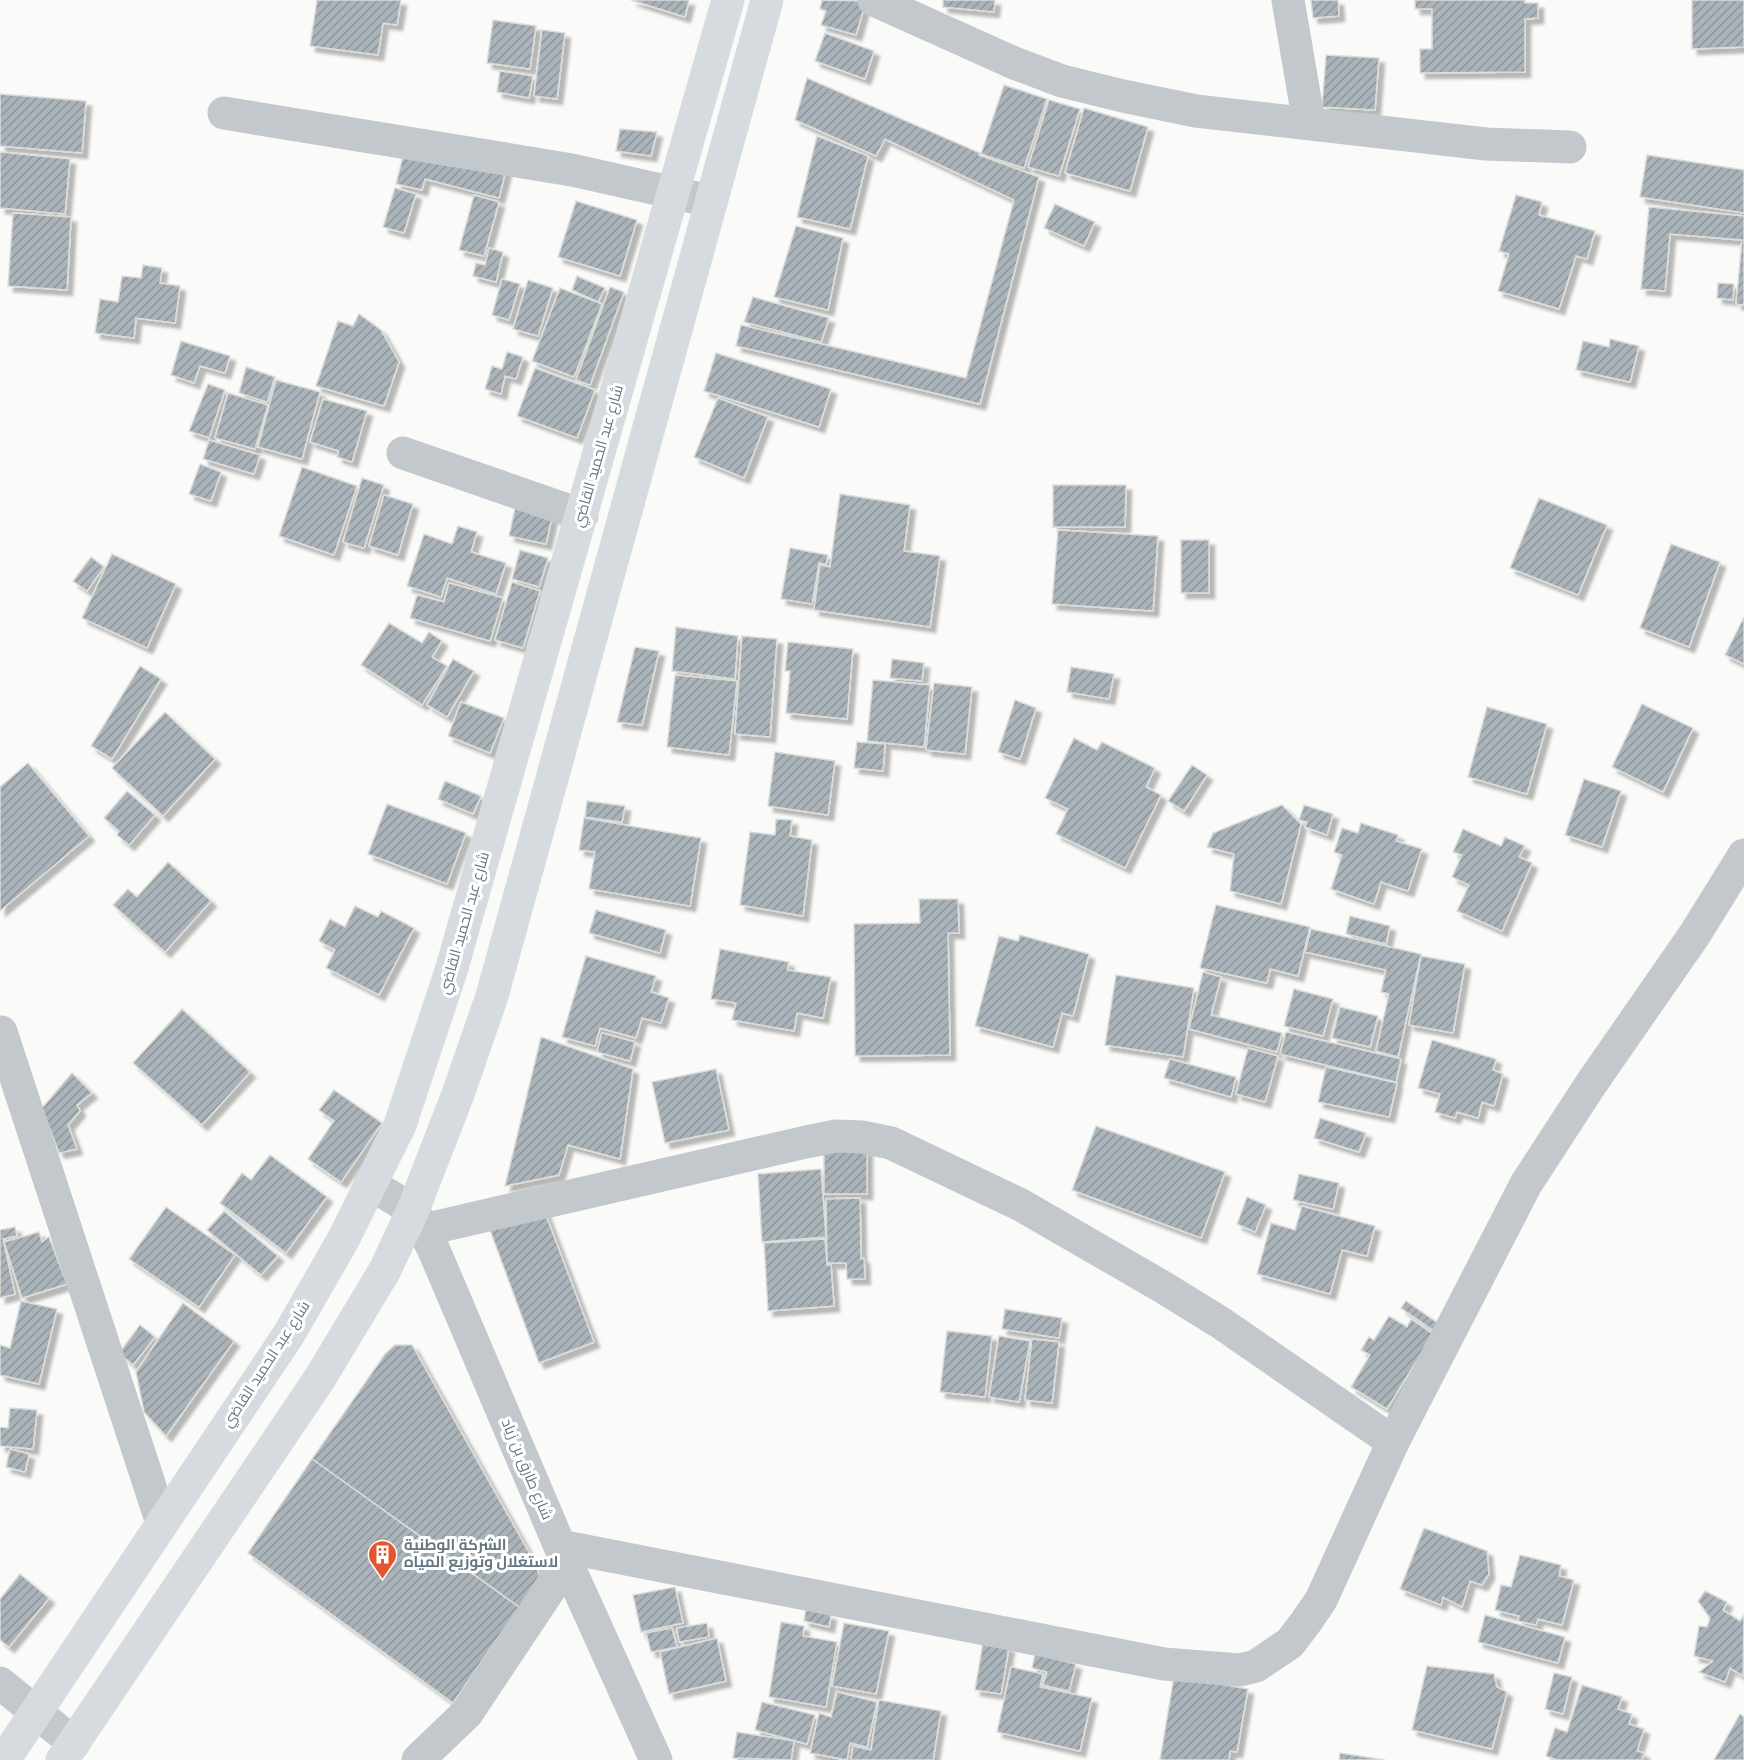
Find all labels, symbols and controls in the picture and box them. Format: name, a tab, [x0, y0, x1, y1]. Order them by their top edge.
street label: شارع عبد الحميد القاضي	[569, 383, 630, 530]
street label: شارع عبد الحميد القاضي	[435, 850, 496, 997]
street label: شارع عبد الحميد القاضي	[218, 1297, 316, 1432]
street label: شارع طارق بن زياد	[496, 1416, 556, 1523]
place label: الشركة الوطنية لاستغلال وتوزيع المياه	[404, 1536, 558, 1572]
building icon: الشركة الوطنية لاستغلال وتوزيع المياه	[367, 1538, 399, 1580]

